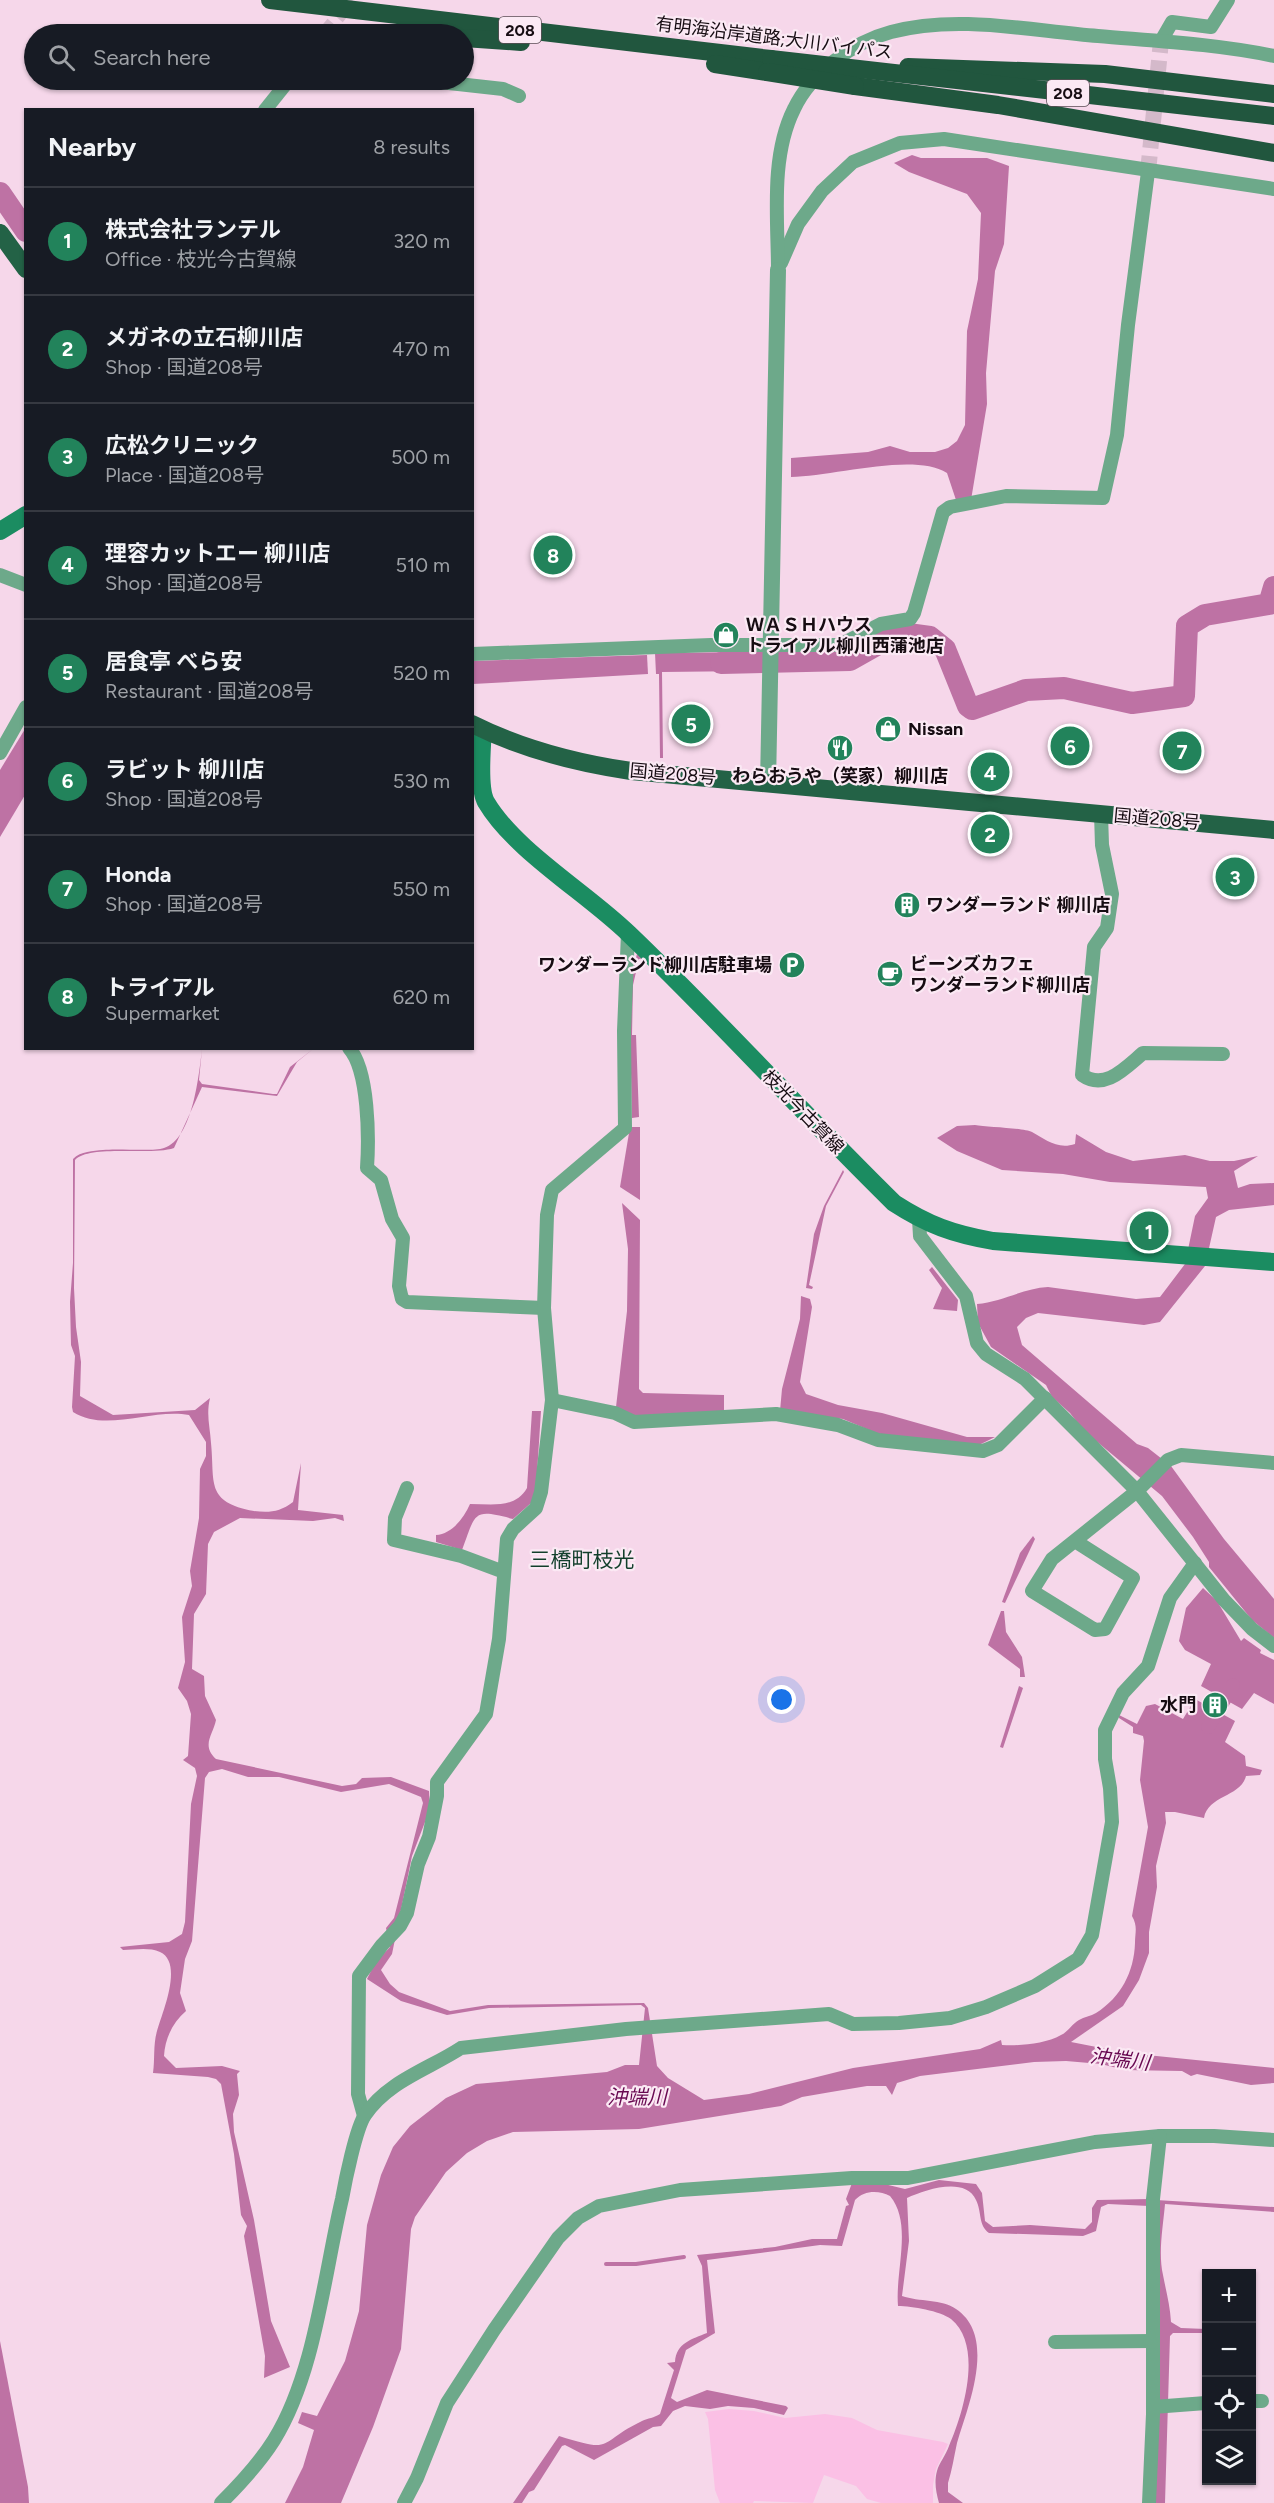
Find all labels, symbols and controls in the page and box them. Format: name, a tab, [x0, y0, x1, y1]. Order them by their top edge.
street label: 有明海沿岸道路;大川バイパス	[654, 13, 894, 63]
road number: 208	[499, 17, 541, 43]
search box	[24, 24, 474, 90]
icon: search	[45, 41, 78, 74]
text: Search here	[93, 44, 211, 71]
road number: 208	[1047, 80, 1089, 106]
text: Nearby	[48, 131, 136, 163]
text: 8 results	[373, 135, 450, 159]
text: 株式会社ランテル	[105, 216, 281, 243]
text: 1	[63, 229, 72, 253]
text: 320 m	[393, 229, 450, 253]
text: Office · 枝光今古賀線	[105, 247, 297, 271]
text: メガネの立石柳川店	[105, 324, 303, 351]
text: 2	[62, 337, 73, 361]
text: 470 m	[392, 337, 450, 361]
text: Shop · 国道208号	[105, 355, 263, 379]
text: 広松クリニック	[105, 432, 259, 459]
text: 3	[62, 445, 73, 469]
text: 500 m	[391, 445, 450, 469]
text: Place · 国道208号	[105, 463, 264, 487]
pin: 8	[534, 532, 572, 578]
text: 理容カットエー 柳川店	[105, 540, 330, 567]
text: 4	[61, 553, 74, 577]
text: 510 m	[395, 553, 450, 577]
text: Shop · 国道208号	[105, 571, 263, 595]
place label: ＷＡＳＨハウス トライアル柳川西蒲池店	[746, 614, 944, 657]
shop icon: ＷＡＳＨハウス トライアル柳川西蒲池店	[711, 620, 741, 650]
text: 居食亭 べら安	[105, 648, 242, 675]
text: 5	[62, 661, 73, 685]
text: 520 m	[393, 661, 450, 685]
text: Restaurant · 国道208号	[105, 679, 314, 703]
pin: 5	[672, 702, 710, 746]
shop icon: Nissan	[873, 714, 903, 744]
place label: Nissan	[908, 718, 963, 740]
pin: 6	[1050, 724, 1090, 768]
pin: 7	[1162, 728, 1202, 774]
restaurant icon: わらおうや（笑家）柳川店	[825, 733, 855, 763]
pin: 4	[970, 750, 1010, 794]
text: ラビット 柳川店	[105, 756, 264, 783]
street label: 国道208号	[629, 759, 717, 789]
place label: わらおうや（笑家）柳川店	[732, 765, 948, 787]
text: 6	[62, 769, 73, 793]
text: 530 m	[393, 769, 450, 793]
text: Shop · 国道208号	[105, 787, 263, 811]
street label: 国道208号	[1113, 804, 1201, 834]
pin: 2	[970, 812, 1010, 856]
pin: 3	[1216, 854, 1254, 900]
text: Honda	[105, 861, 172, 888]
text: 7	[62, 877, 73, 901]
text: 550 m	[392, 877, 450, 901]
building icon: ワンダーランド 柳川店	[892, 890, 922, 920]
text: Shop · 国道208号	[105, 892, 263, 916]
place label: ワンダーランド 柳川店	[926, 894, 1110, 916]
parking icon: ワンダーランド柳川店駐車場	[777, 950, 807, 980]
place label: ビーンズカフェ ワンダーランド柳川店	[910, 953, 1090, 996]
place label: ワンダーランド柳川店駐車場	[538, 954, 772, 976]
cafe icon: ビーンズカフェ ワンダーランド柳川店	[875, 959, 905, 989]
text: トライアル	[105, 974, 215, 1001]
text: 8	[61, 985, 74, 1009]
text: 620 m	[393, 985, 450, 1009]
text: Supermarket	[105, 1001, 220, 1025]
street label: 枝光今古賀線	[758, 1066, 848, 1158]
pin: 1	[1130, 1208, 1168, 1254]
district label: 三橋町枝光	[530, 1547, 635, 1572]
your location	[767, 1685, 796, 1714]
building icon: 水門	[1200, 1690, 1230, 1720]
place label: 水門	[1160, 1694, 1196, 1716]
water label: 沖端川	[1089, 2043, 1153, 2075]
water label: 沖端川	[607, 2085, 669, 2109]
map controls	[1202, 2269, 1256, 2485]
button: +	[1202, 2269, 1256, 2323]
button: −	[1202, 2323, 1256, 2377]
button: locate	[1202, 2377, 1256, 2431]
button: layers	[1202, 2431, 1256, 2485]

